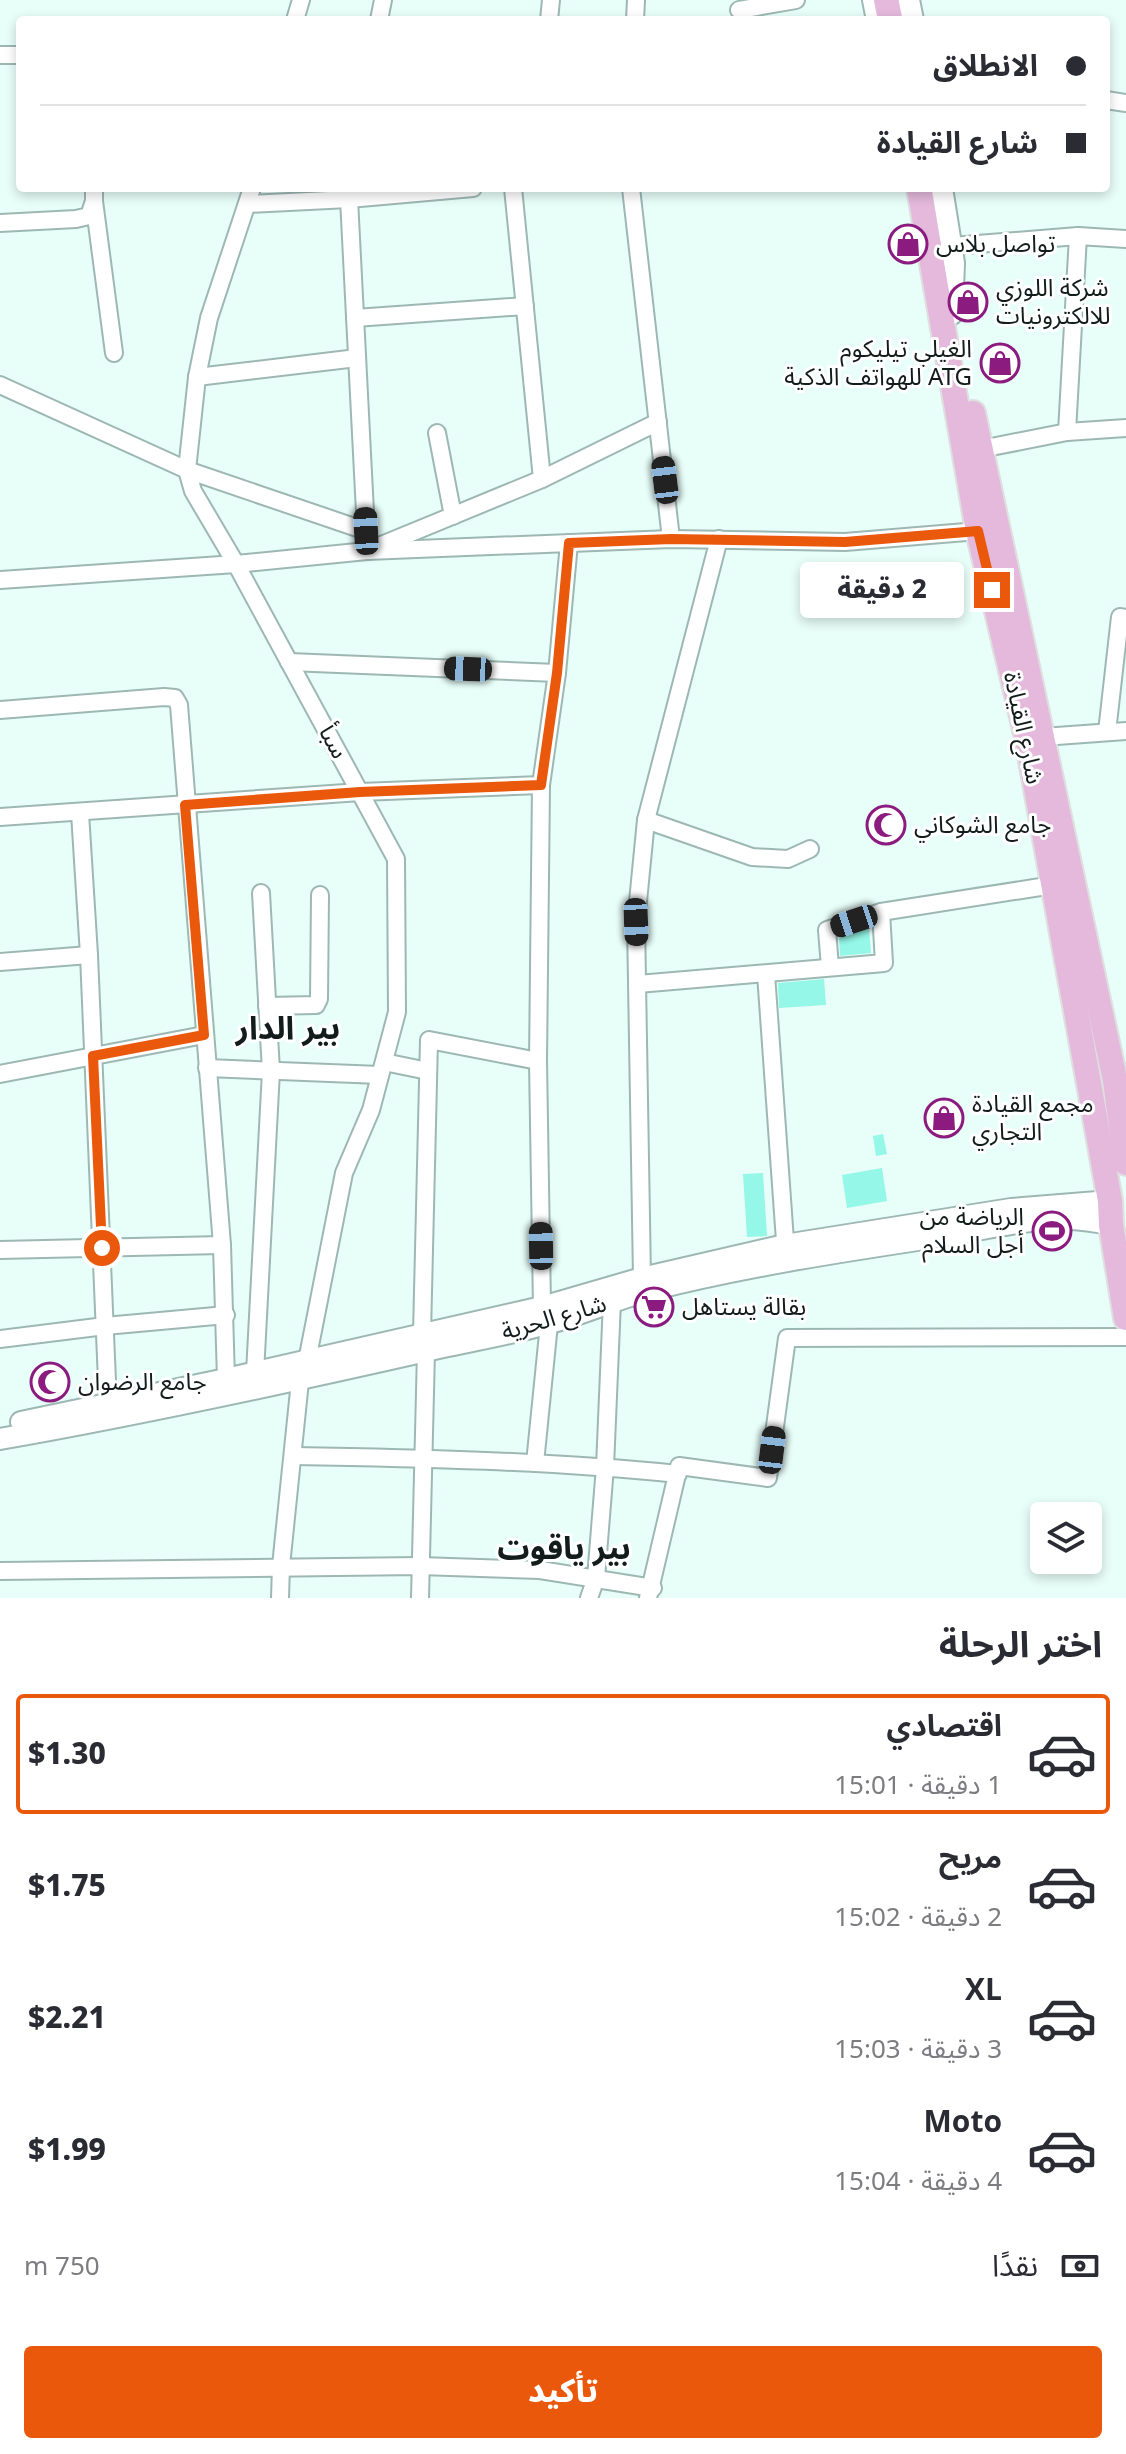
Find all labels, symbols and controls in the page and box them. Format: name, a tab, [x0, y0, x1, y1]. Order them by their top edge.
text: الانطلاق	[933, 35, 1038, 98]
text: شارع القيادة	[877, 112, 1038, 175]
place label: تواصل بلاس	[936, 219, 1056, 270]
shop icon: تواصل بلاس	[887, 223, 929, 265]
place label: شركة اللوزي للالكترونيات	[996, 263, 1110, 342]
shop icon: شركة اللوزي للالكترونيات	[947, 281, 989, 323]
place label: الغيلي تيليكوم للهواتف الذكية ATG	[784, 324, 972, 403]
shop icon: الغيلي تيليكوم للهواتف الذكية ATG	[979, 342, 1021, 384]
car	[650, 455, 680, 505]
car	[353, 506, 379, 556]
callout: 2 دقيقة	[800, 562, 964, 618]
text: 2 دقيقة	[837, 562, 927, 617]
route end	[974, 572, 1010, 608]
car	[444, 656, 492, 682]
street label: شارع القيادة	[986, 667, 1060, 789]
street label: سبأ	[302, 714, 364, 769]
place label: جامع الشوكاني	[914, 800, 1051, 851]
mosque icon: جامع الشوكاني	[865, 804, 907, 846]
car	[623, 898, 649, 946]
car	[827, 902, 881, 940]
district label: بير الدار	[234, 995, 340, 1063]
place label: مجمع القيادة التجاري	[972, 1079, 1094, 1158]
shop icon: مجمع القيادة التجاري	[923, 1097, 965, 1139]
place label: الرياضة من أجل السلام	[919, 1192, 1024, 1271]
sports icon: الرياضة من أجل السلام	[1031, 1210, 1073, 1252]
car	[529, 1222, 553, 1270]
route start	[84, 1230, 120, 1266]
street label: شارع الحرية	[495, 1279, 613, 1357]
place label: بقالة يستاهل	[682, 1282, 806, 1333]
supermarket icon: بقالة يستاهل	[633, 1286, 675, 1328]
place label: جامع الرضوان	[78, 1357, 207, 1408]
mosque icon: جامع الرضوان	[29, 1361, 71, 1403]
car	[757, 1425, 787, 1475]
map controls	[1030, 1502, 1102, 1574]
button: layers	[1030, 1502, 1102, 1574]
district label: بير ياقوت	[497, 1515, 631, 1583]
text: اختر الرحلة	[939, 1608, 1102, 1684]
text: اقتصادي	[887, 1695, 1002, 1758]
icon: car	[1026, 1718, 1098, 1790]
text: $1.30	[28, 1723, 106, 1786]
text: 1 دقيقة · 15:01	[834, 1758, 1002, 1813]
text: مريح	[939, 1827, 1002, 1890]
icon: car	[1026, 1850, 1098, 1922]
text: $1.75	[28, 1855, 106, 1918]
text: 2 دقيقة · 15:02	[834, 1890, 1002, 1945]
text: XL	[965, 1959, 1002, 2022]
icon: car	[1026, 1982, 1098, 2054]
text: $2.21	[28, 1987, 106, 2050]
text: 3 دقيقة · 15:03	[834, 2022, 1002, 2077]
text: Moto	[924, 2091, 1002, 2154]
icon: car	[1026, 2114, 1098, 2186]
text: $1.99	[28, 2119, 106, 2182]
text: 4 دقيقة · 15:04	[834, 2154, 1002, 2209]
text: نقدًا	[992, 2235, 1038, 2298]
text: 750 m	[24, 2239, 100, 2294]
icon: cash	[1058, 2244, 1102, 2288]
button: تأكيد	[24, 2346, 1102, 2438]

